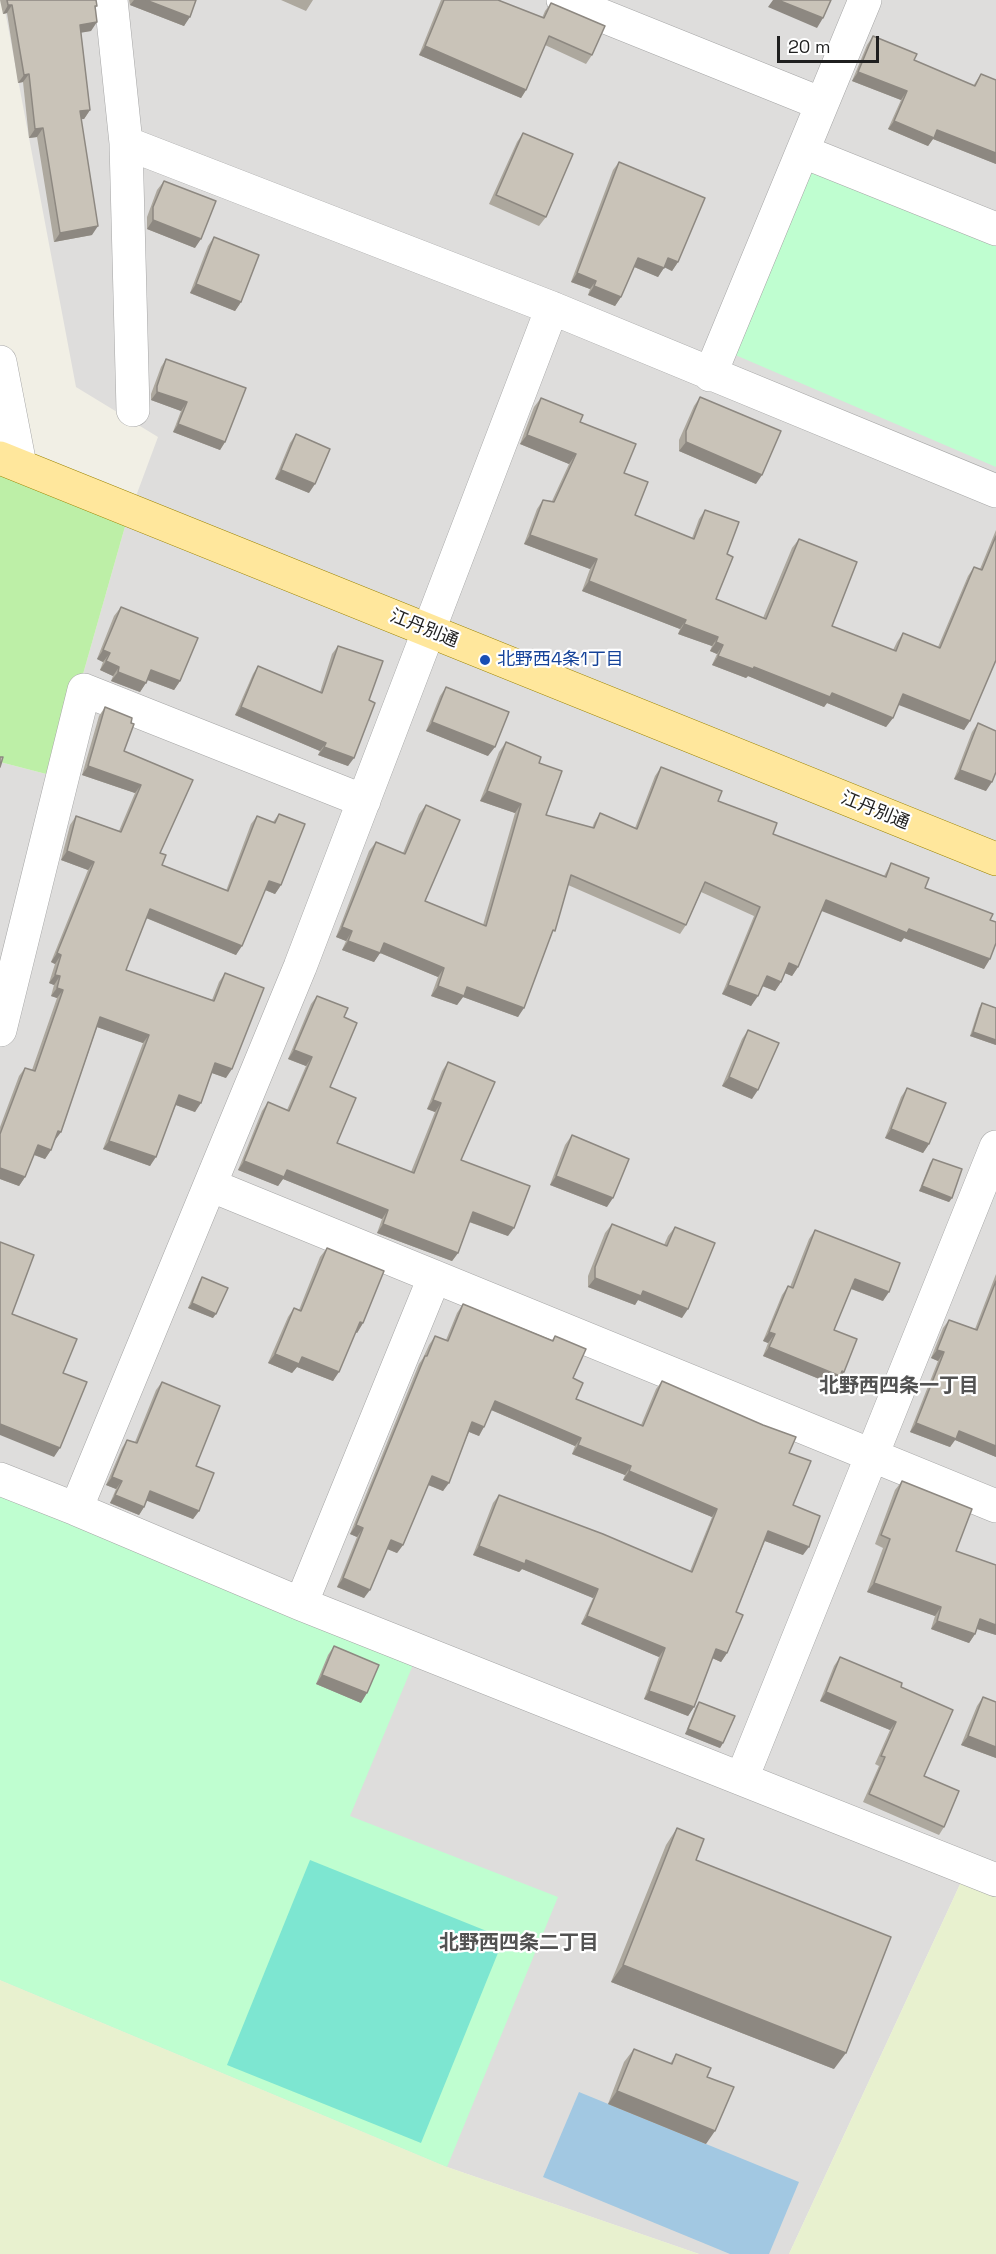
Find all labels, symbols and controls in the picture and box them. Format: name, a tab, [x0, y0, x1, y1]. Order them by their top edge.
scale bar	[780, 24, 882, 62]
text: 20 m	[788, 35, 831, 58]
street label: 江丹別通	[387, 606, 461, 652]
place label: 北野西4条1丁目	[497, 649, 624, 671]
marker: 北野西4条1丁目	[478, 653, 492, 667]
street label: 江丹別通	[838, 788, 912, 834]
district label: 北野西四条一丁目	[819, 1375, 979, 1399]
district label: 北野西四条二丁目	[439, 1932, 599, 1956]

